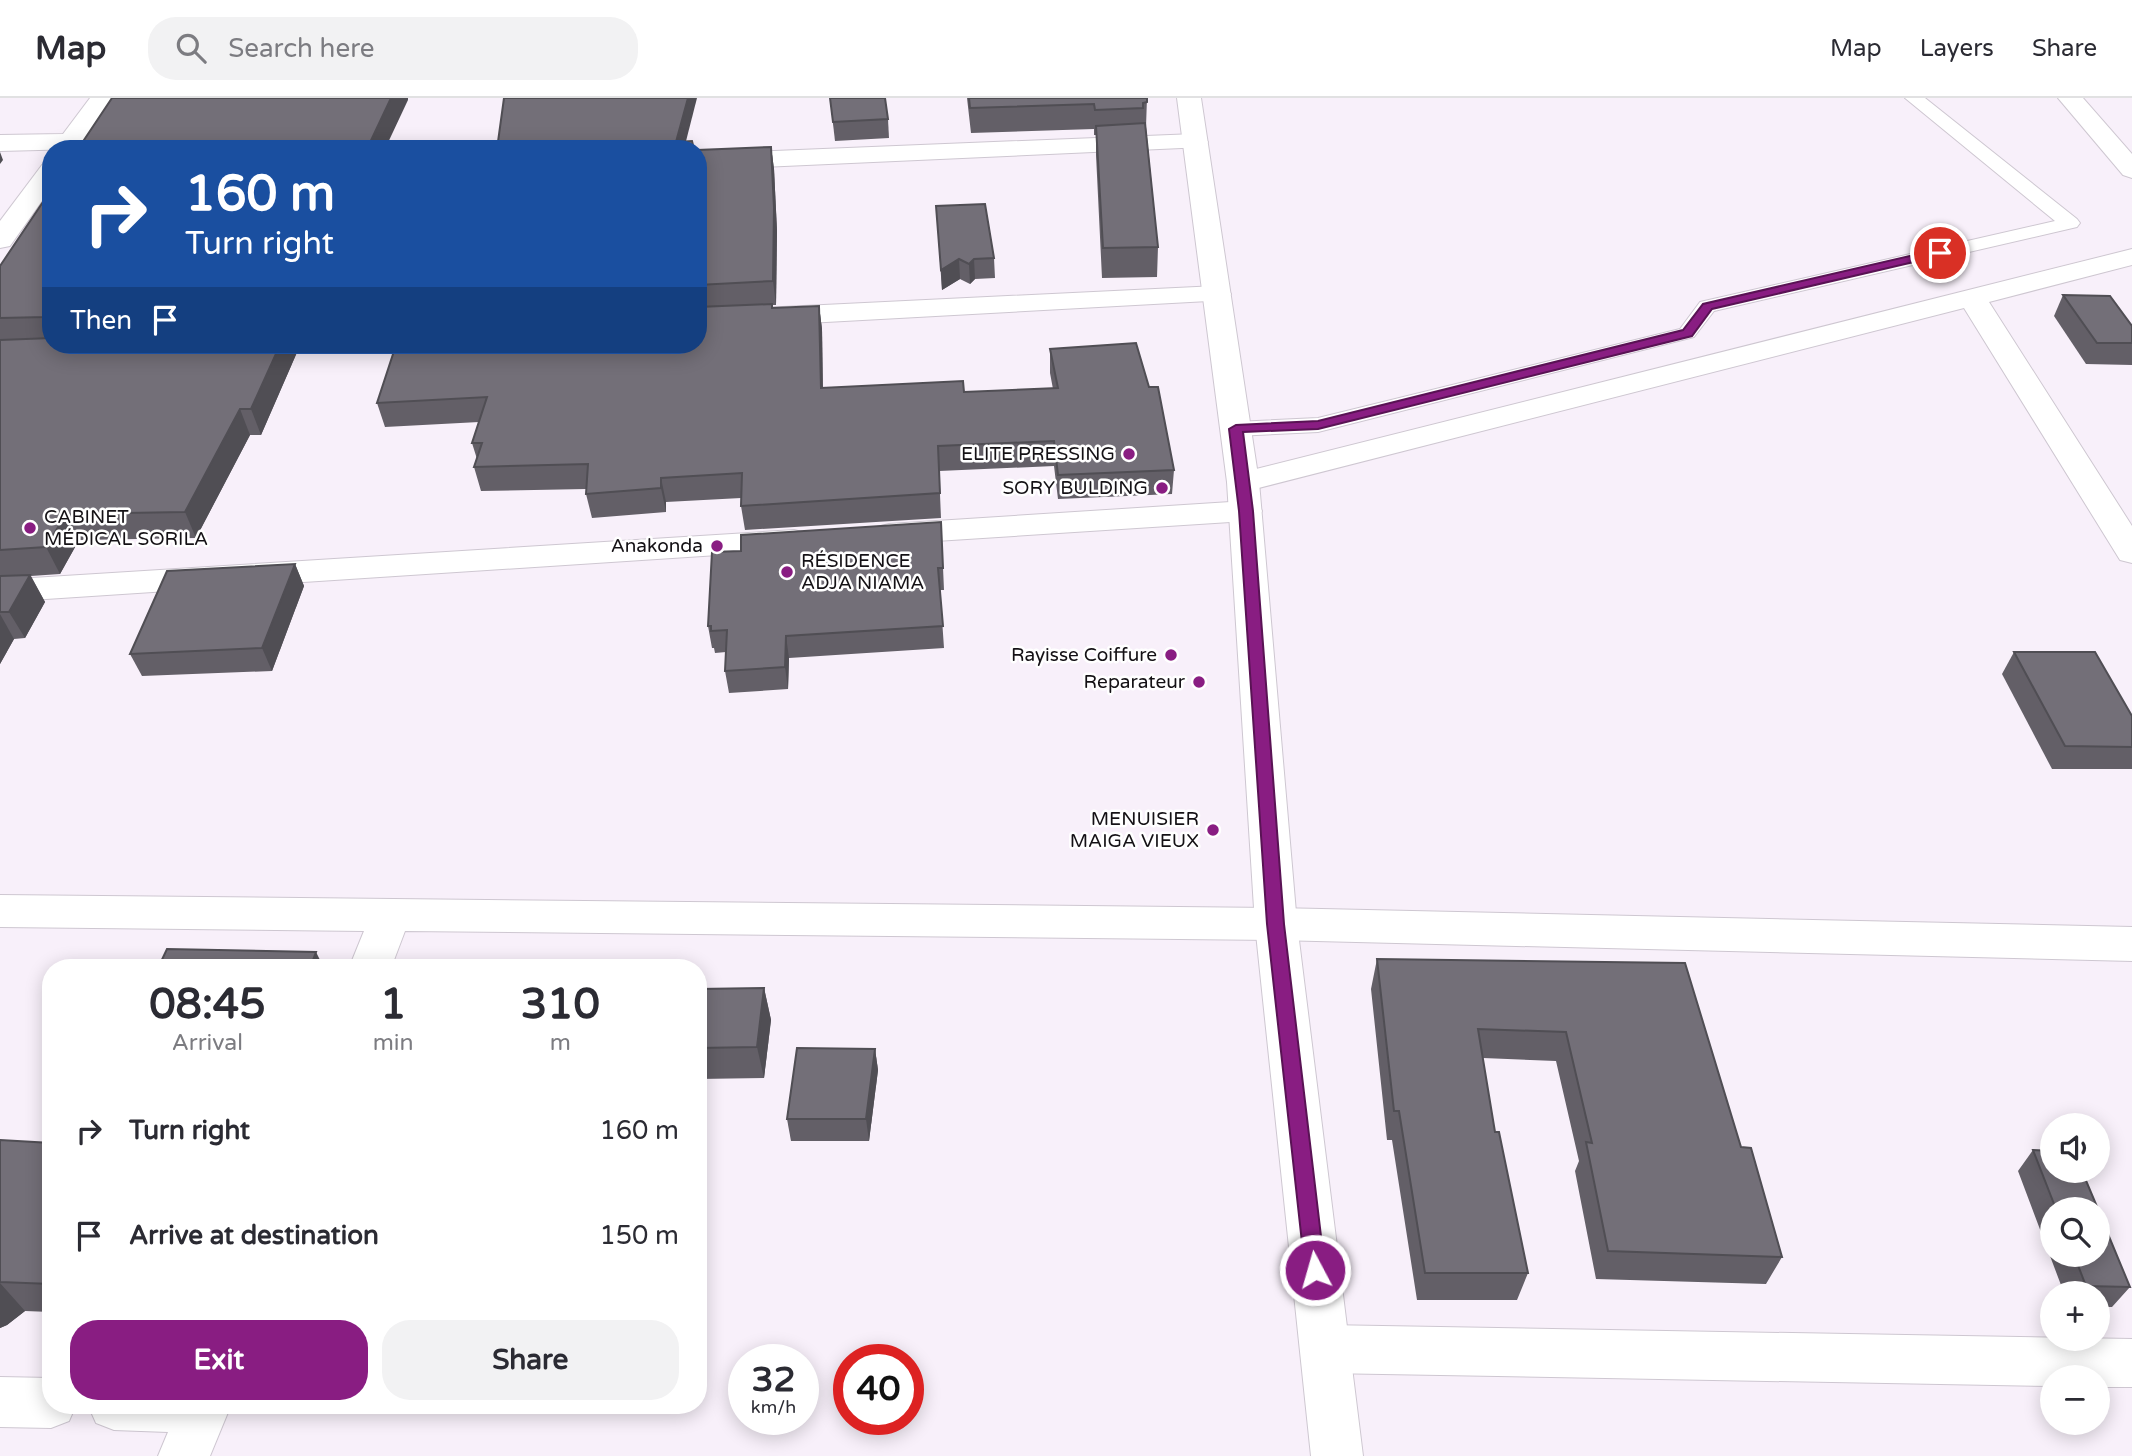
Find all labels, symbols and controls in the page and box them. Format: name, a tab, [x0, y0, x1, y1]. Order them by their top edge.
search box	[148, 17, 638, 80]
text: Map	[35, 29, 106, 68]
icon: search	[172, 29, 210, 67]
text: Search here	[228, 33, 374, 64]
text: Map	[1830, 34, 1882, 63]
text: Layers	[1920, 34, 1994, 63]
text: Share	[2032, 34, 2097, 63]
text: 160 m	[185, 165, 335, 224]
icon: right	[70, 168, 161, 259]
pin	[1910, 223, 1970, 283]
text: Turn right	[185, 225, 334, 263]
icon: arrive	[1921, 234, 1959, 272]
icon: arrive	[146, 301, 184, 339]
text: Then	[70, 305, 132, 336]
place label: ELITE PRESSING	[961, 443, 1115, 465]
marker: ELITE PRESSING	[1121, 446, 1137, 462]
place label: SORY BULDING	[1002, 477, 1148, 499]
marker: SORY BULDING	[1154, 480, 1170, 496]
place label: CABINET MÉDICAL SORILA	[44, 506, 208, 550]
marker: CABINET MÉDICAL SORILA	[22, 520, 38, 536]
place label: Anakonda	[611, 535, 703, 557]
marker: Anakonda	[709, 538, 725, 554]
place label: RÉSIDENCE ADJA NIAMA	[801, 550, 924, 594]
marker: RÉSIDENCE ADJA NIAMA	[779, 564, 795, 580]
place label: Rayisse Coiffure	[1011, 644, 1157, 666]
marker: Rayisse Coiffure	[1163, 647, 1179, 663]
place label: Reparateur	[1084, 671, 1186, 693]
marker: Reparateur	[1191, 674, 1207, 690]
place label: MENUISIER MAIGA VIEUX	[1070, 808, 1199, 852]
marker: MENUISIER MAIGA VIEUX	[1205, 822, 1221, 838]
text: 08:45	[149, 979, 266, 1030]
text: 1	[380, 979, 406, 1030]
text: 310	[521, 979, 600, 1030]
text: Arrival	[172, 1029, 243, 1057]
text: min	[373, 1029, 414, 1057]
text: m	[550, 1029, 571, 1057]
icon: right	[70, 1112, 108, 1150]
map controls	[2040, 1113, 2110, 1435]
button: sound	[2040, 1113, 2110, 1183]
text: Turn right	[129, 1115, 250, 1146]
text: 160 m	[599, 1115, 679, 1146]
button: search	[2040, 1197, 2110, 1267]
icon: arrive	[70, 1217, 108, 1255]
text: Arrive at destination	[129, 1220, 379, 1251]
text: 150 m	[599, 1220, 679, 1251]
position arrow	[1278, 1233, 1352, 1307]
button: +	[2040, 1281, 2110, 1351]
button: Exit	[70, 1320, 368, 1400]
button: Share	[382, 1320, 679, 1400]
speed limit sign: 40	[833, 1344, 924, 1435]
text: 32	[752, 1359, 795, 1401]
button: −	[2040, 1365, 2110, 1435]
text: km/h	[751, 1396, 796, 1418]

